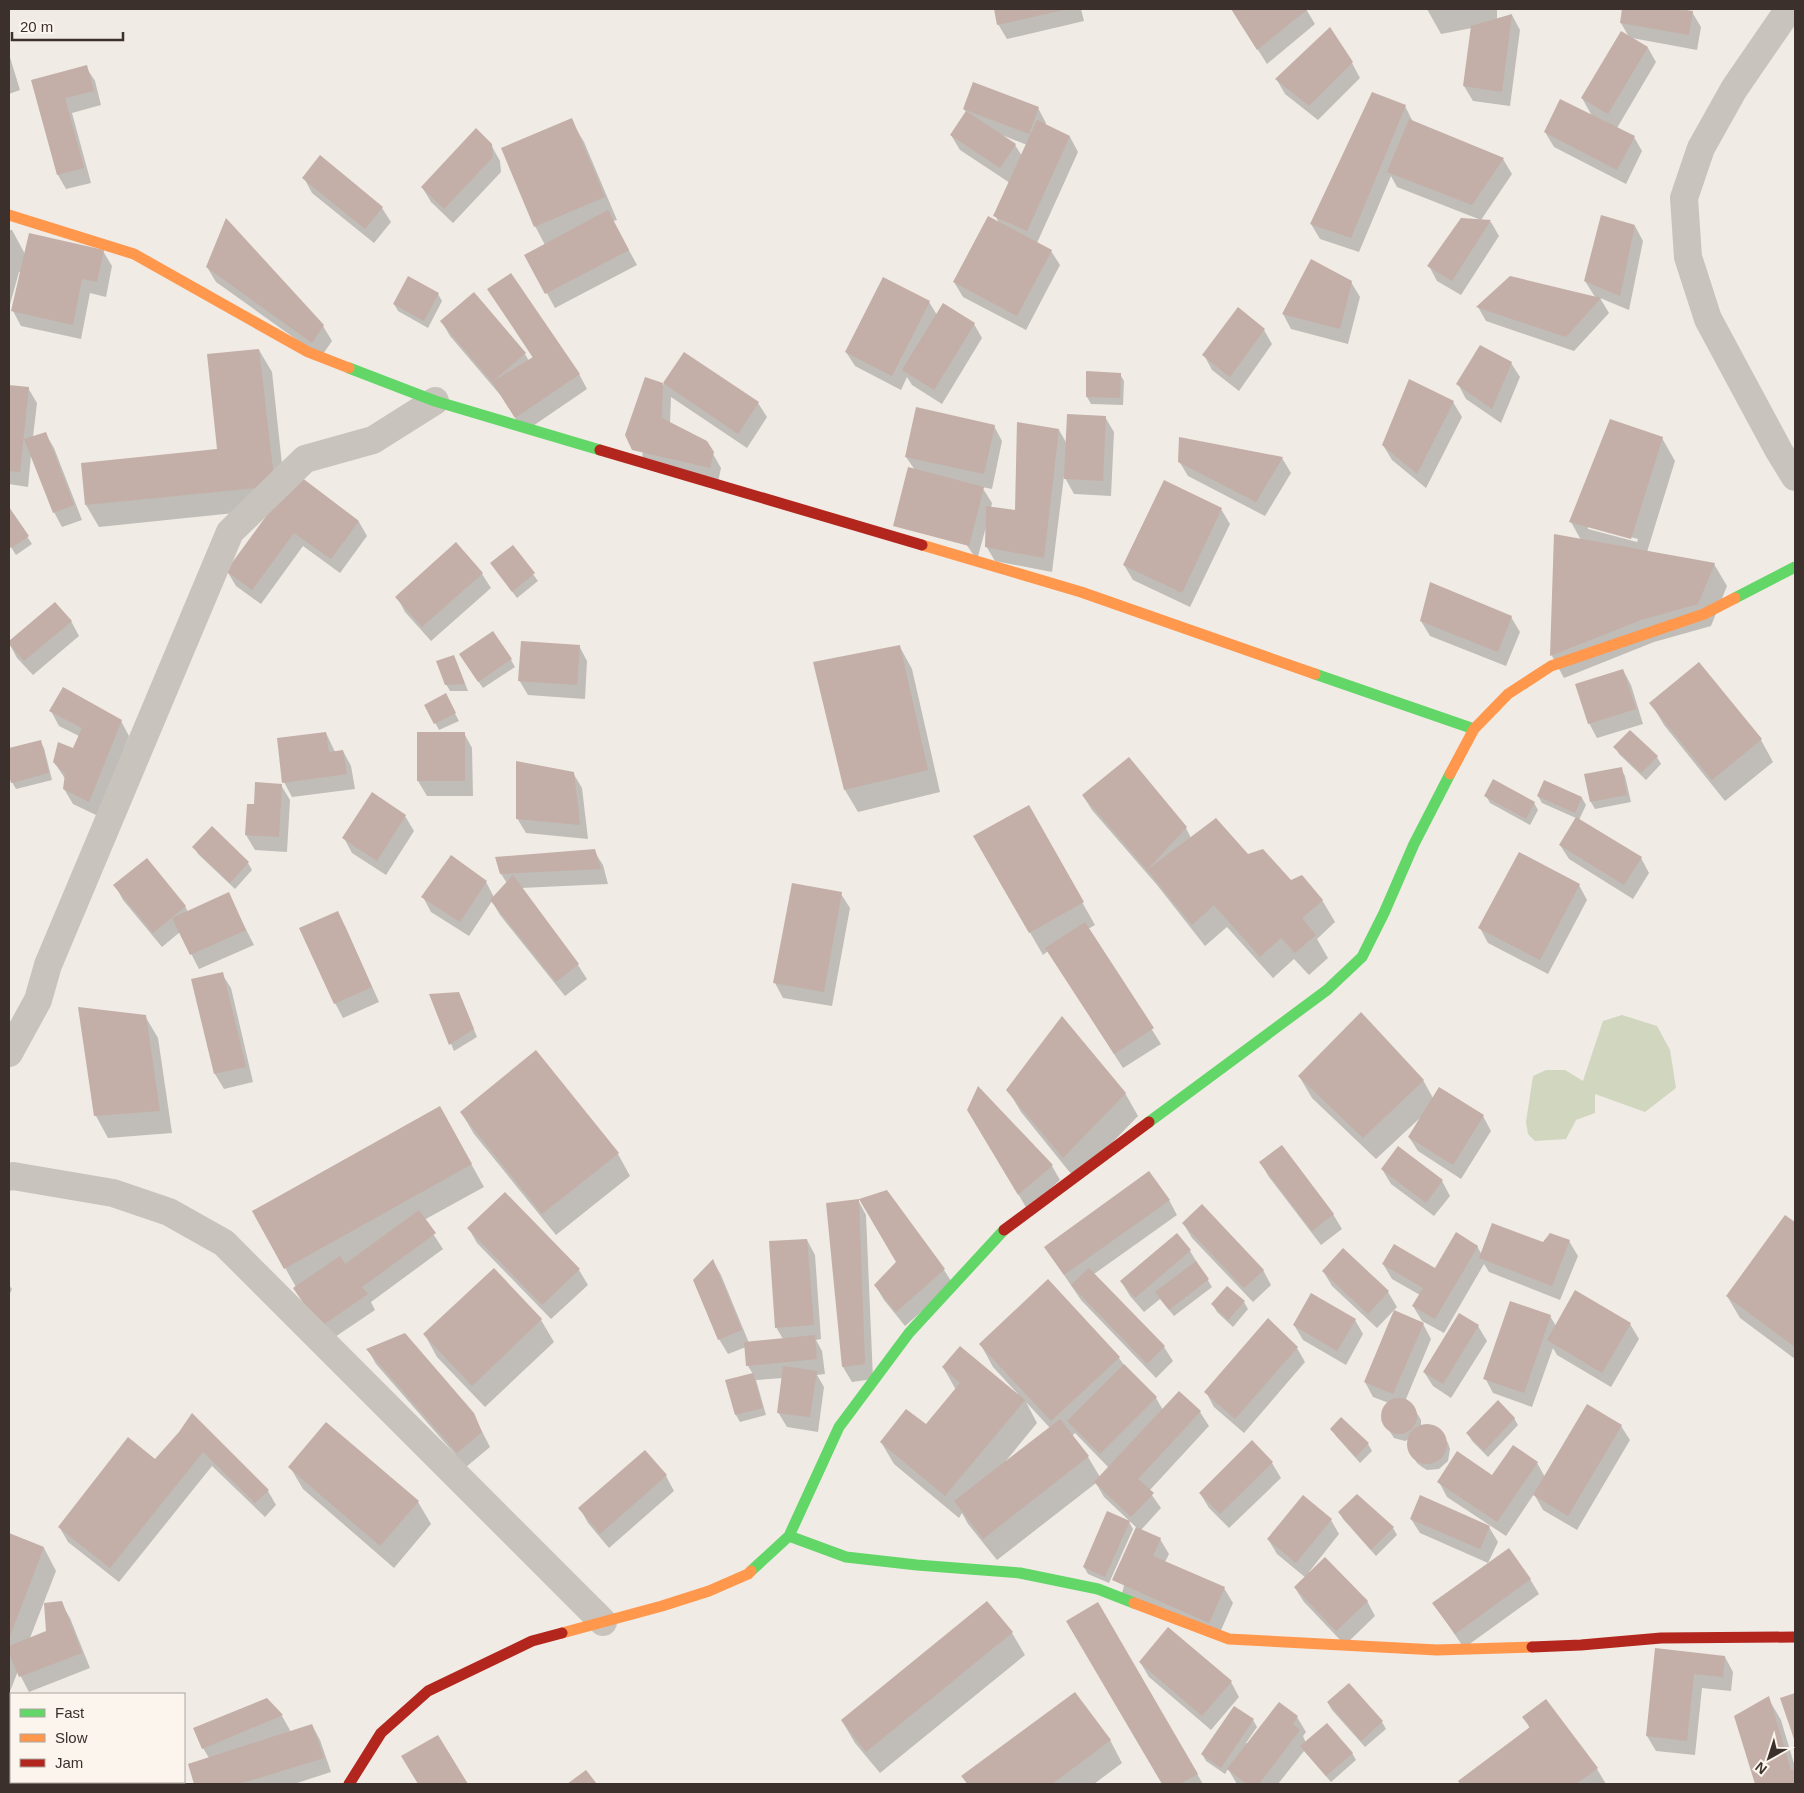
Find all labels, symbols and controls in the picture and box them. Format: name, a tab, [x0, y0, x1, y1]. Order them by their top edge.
scale bar	[12, 10, 124, 42]
text: 20 m	[20, 18, 53, 35]
legend	[10, 1693, 185, 1783]
text: Fast	[55, 1704, 85, 1721]
text: Slow	[55, 1729, 88, 1746]
north arrow	[1744, 1733, 1794, 1783]
text: Jam	[55, 1754, 83, 1771]
text: N	[1752, 1759, 1770, 1778]

